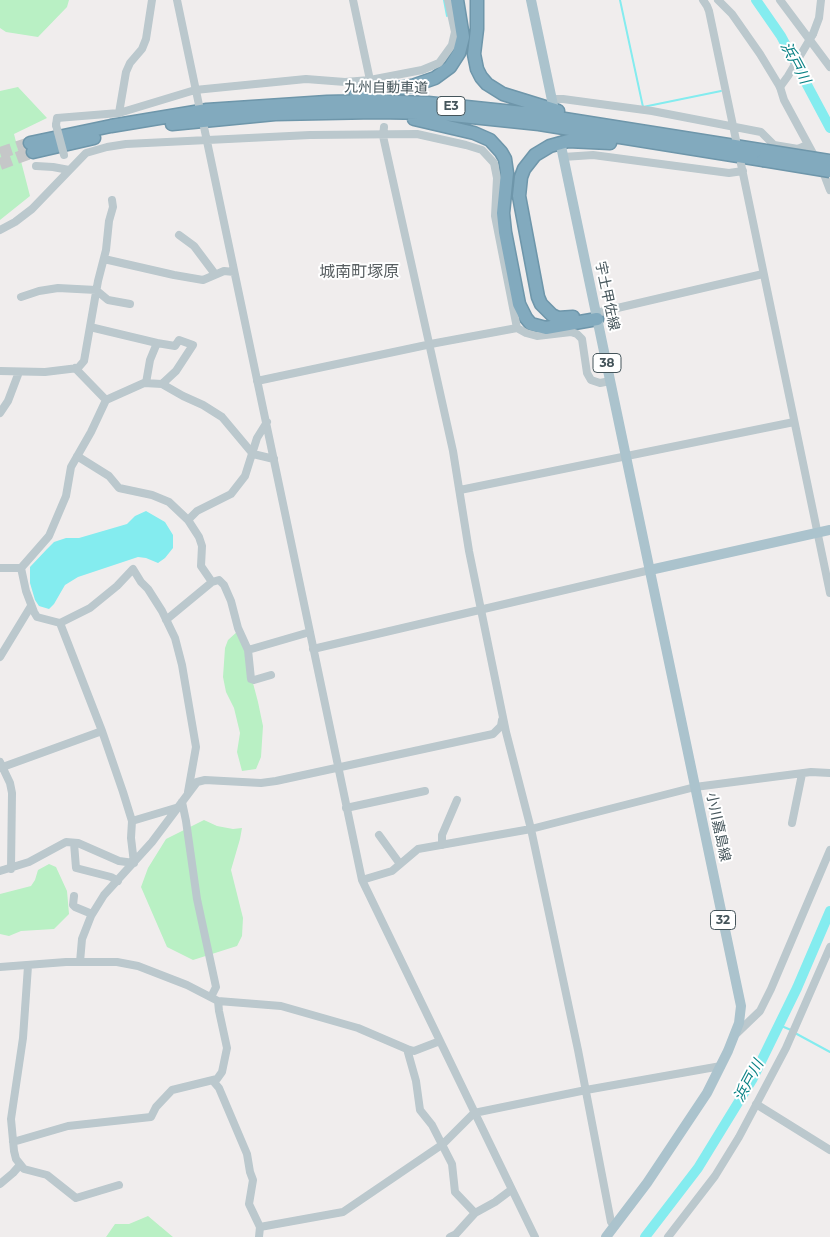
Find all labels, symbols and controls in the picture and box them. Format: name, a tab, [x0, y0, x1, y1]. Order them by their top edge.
water label: 浜戸川	[776, 39, 814, 87]
street label: 九州自動車道	[344, 79, 428, 97]
road number: E3	[437, 96, 465, 115]
street label: 宇土甲佐線	[592, 260, 622, 332]
district label: 城南町塚原	[319, 262, 399, 282]
road number: 38	[593, 353, 621, 372]
street label: 小川嘉島線	[703, 791, 733, 863]
road number: 32	[710, 910, 736, 930]
water label: 浜戸川	[730, 1057, 768, 1105]

